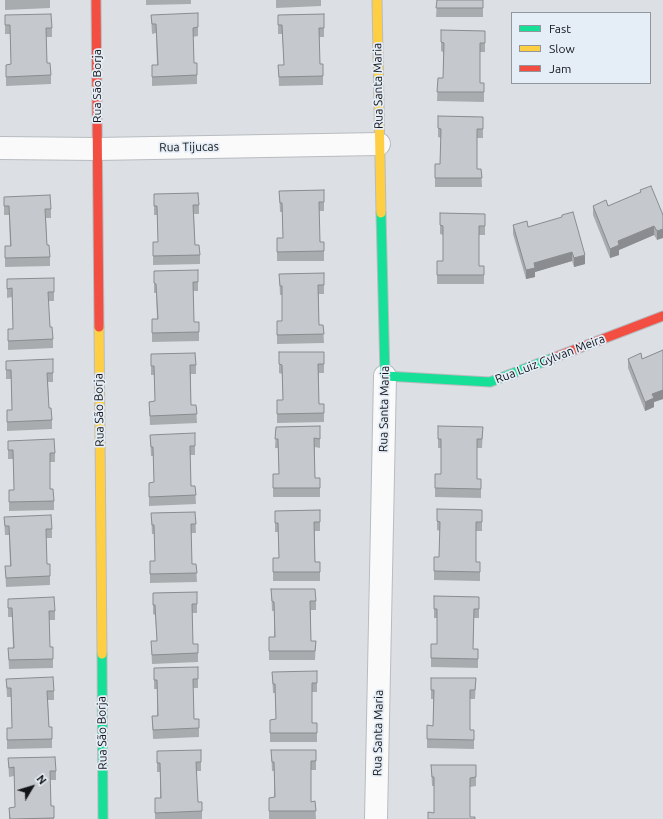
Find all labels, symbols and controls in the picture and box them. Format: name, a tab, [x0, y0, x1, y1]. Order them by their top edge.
legend	[511, 12, 651, 84]
text: Fast	[549, 22, 571, 35]
text: Slow	[549, 42, 575, 55]
street label: Rua Santa Maria	[370, 43, 386, 129]
street label: Rua São Borja	[90, 49, 104, 123]
text: Jam	[549, 62, 571, 75]
street label: Rua Tijucas	[159, 139, 219, 155]
street label: Rua Luiz Gylvan Meira	[493, 331, 607, 387]
street label: Rua Santa Maria	[376, 366, 392, 452]
street label: Rua São Borja	[91, 373, 107, 447]
street label: Rua Santa Maria	[370, 690, 386, 776]
street label: Rua São Borja	[94, 696, 110, 770]
north arrow	[12, 767, 52, 807]
text: N	[34, 773, 49, 787]

